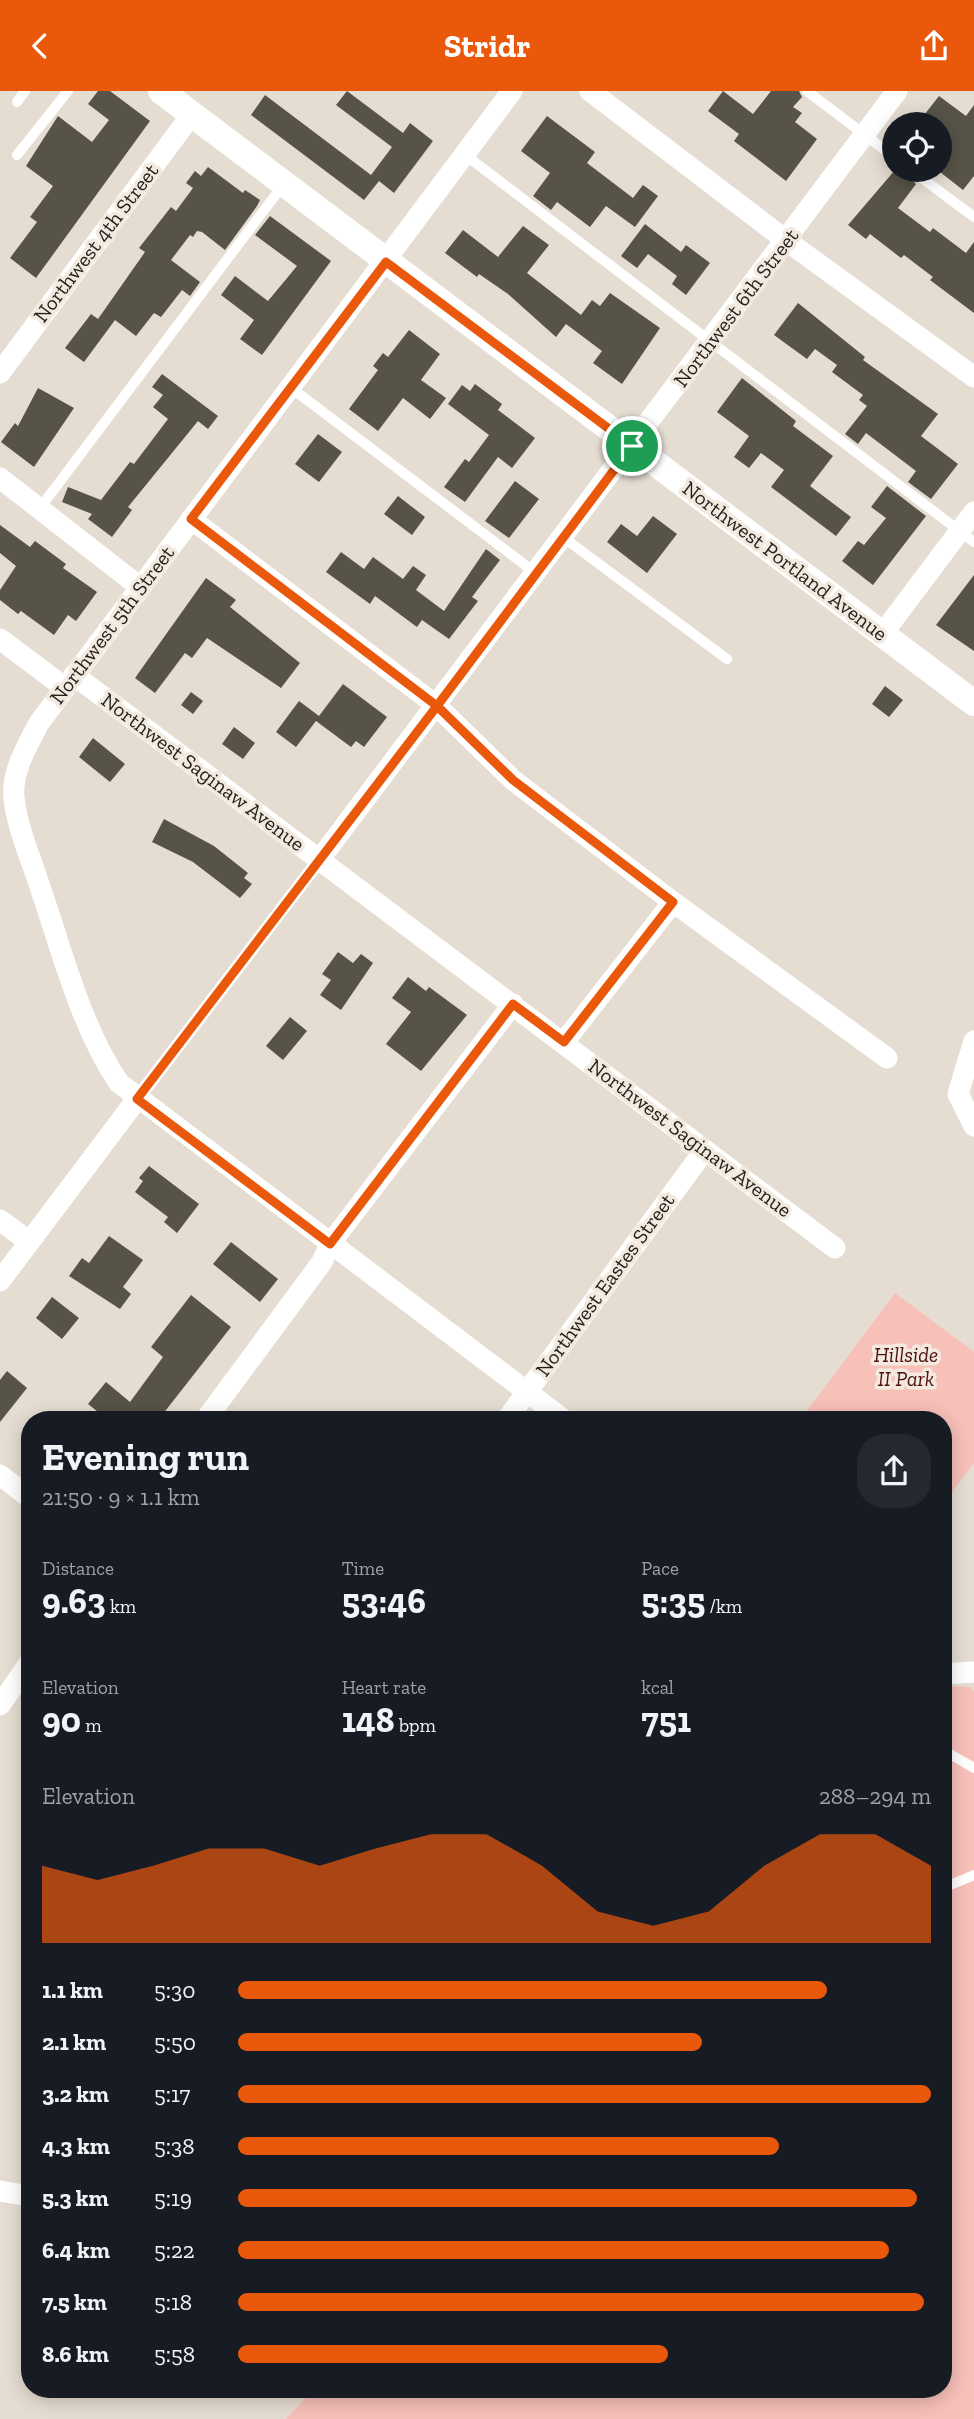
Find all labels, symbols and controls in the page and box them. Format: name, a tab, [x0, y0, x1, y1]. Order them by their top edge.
icon: back	[21, 27, 59, 65]
text: Stridr	[444, 27, 530, 65]
icon: share	[915, 27, 953, 65]
map controls	[882, 112, 952, 182]
button: locate	[882, 112, 952, 182]
street label: Northwest 4th Street	[28, 158, 163, 327]
street label: Northwest 6th Street	[668, 223, 803, 392]
pin	[602, 416, 662, 476]
icon: arrive	[613, 427, 651, 465]
street label: Northwest Portland Avenue	[678, 475, 893, 646]
street label: Northwest 5th Street	[44, 541, 179, 709]
street label: Northwest Saginaw Avenue	[97, 687, 310, 856]
street label: Northwest Saginaw Avenue	[584, 1053, 797, 1222]
street label: Northwest Eastes Street	[530, 1188, 679, 1381]
park label: Hillside II Park	[874, 1342, 938, 1391]
text: Evening run	[42, 1434, 249, 1480]
button: share	[857, 1434, 931, 1508]
text: 21:50 · 9 × 1.1 km	[42, 1483, 200, 1511]
text: Distance	[42, 1557, 114, 1580]
text: Time	[342, 1557, 384, 1580]
text: Pace	[641, 1557, 679, 1580]
text: 9.63	[42, 1580, 106, 1622]
text: 53:46	[342, 1580, 426, 1622]
text: 5:35	[641, 1580, 705, 1622]
text: km	[106, 1595, 136, 1618]
text: /km	[705, 1595, 742, 1618]
text: Elevation	[42, 1676, 119, 1699]
text: Heart rate	[342, 1676, 426, 1699]
text: kcal	[641, 1676, 674, 1699]
text: 90	[42, 1699, 81, 1741]
text: 148	[342, 1699, 395, 1741]
text: 751	[641, 1699, 691, 1741]
text: m	[81, 1714, 102, 1737]
text: bpm	[395, 1714, 436, 1737]
text: Elevation	[42, 1782, 135, 1810]
text: 288–294 m	[819, 1782, 931, 1810]
text: 1.1 km	[42, 1976, 103, 2004]
text: 5:30	[154, 1976, 195, 2004]
text: 2.1 km	[42, 2028, 106, 2056]
text: 5:50	[154, 2028, 196, 2056]
text: 3.2 km	[42, 2080, 109, 2108]
text: 5:17	[154, 2080, 190, 2108]
text: 4.3 km	[42, 2132, 110, 2160]
text: 5:38	[154, 2132, 195, 2160]
text: 5.3 km	[42, 2184, 109, 2212]
text: 5:19	[154, 2184, 192, 2212]
text: 6.4 km	[42, 2236, 110, 2264]
text: 5:22	[154, 2236, 195, 2264]
text: 7.5 km	[42, 2288, 107, 2316]
text: 5:18	[154, 2288, 192, 2316]
text: 8.6 km	[42, 2340, 109, 2368]
text: 5:58	[154, 2340, 195, 2368]

